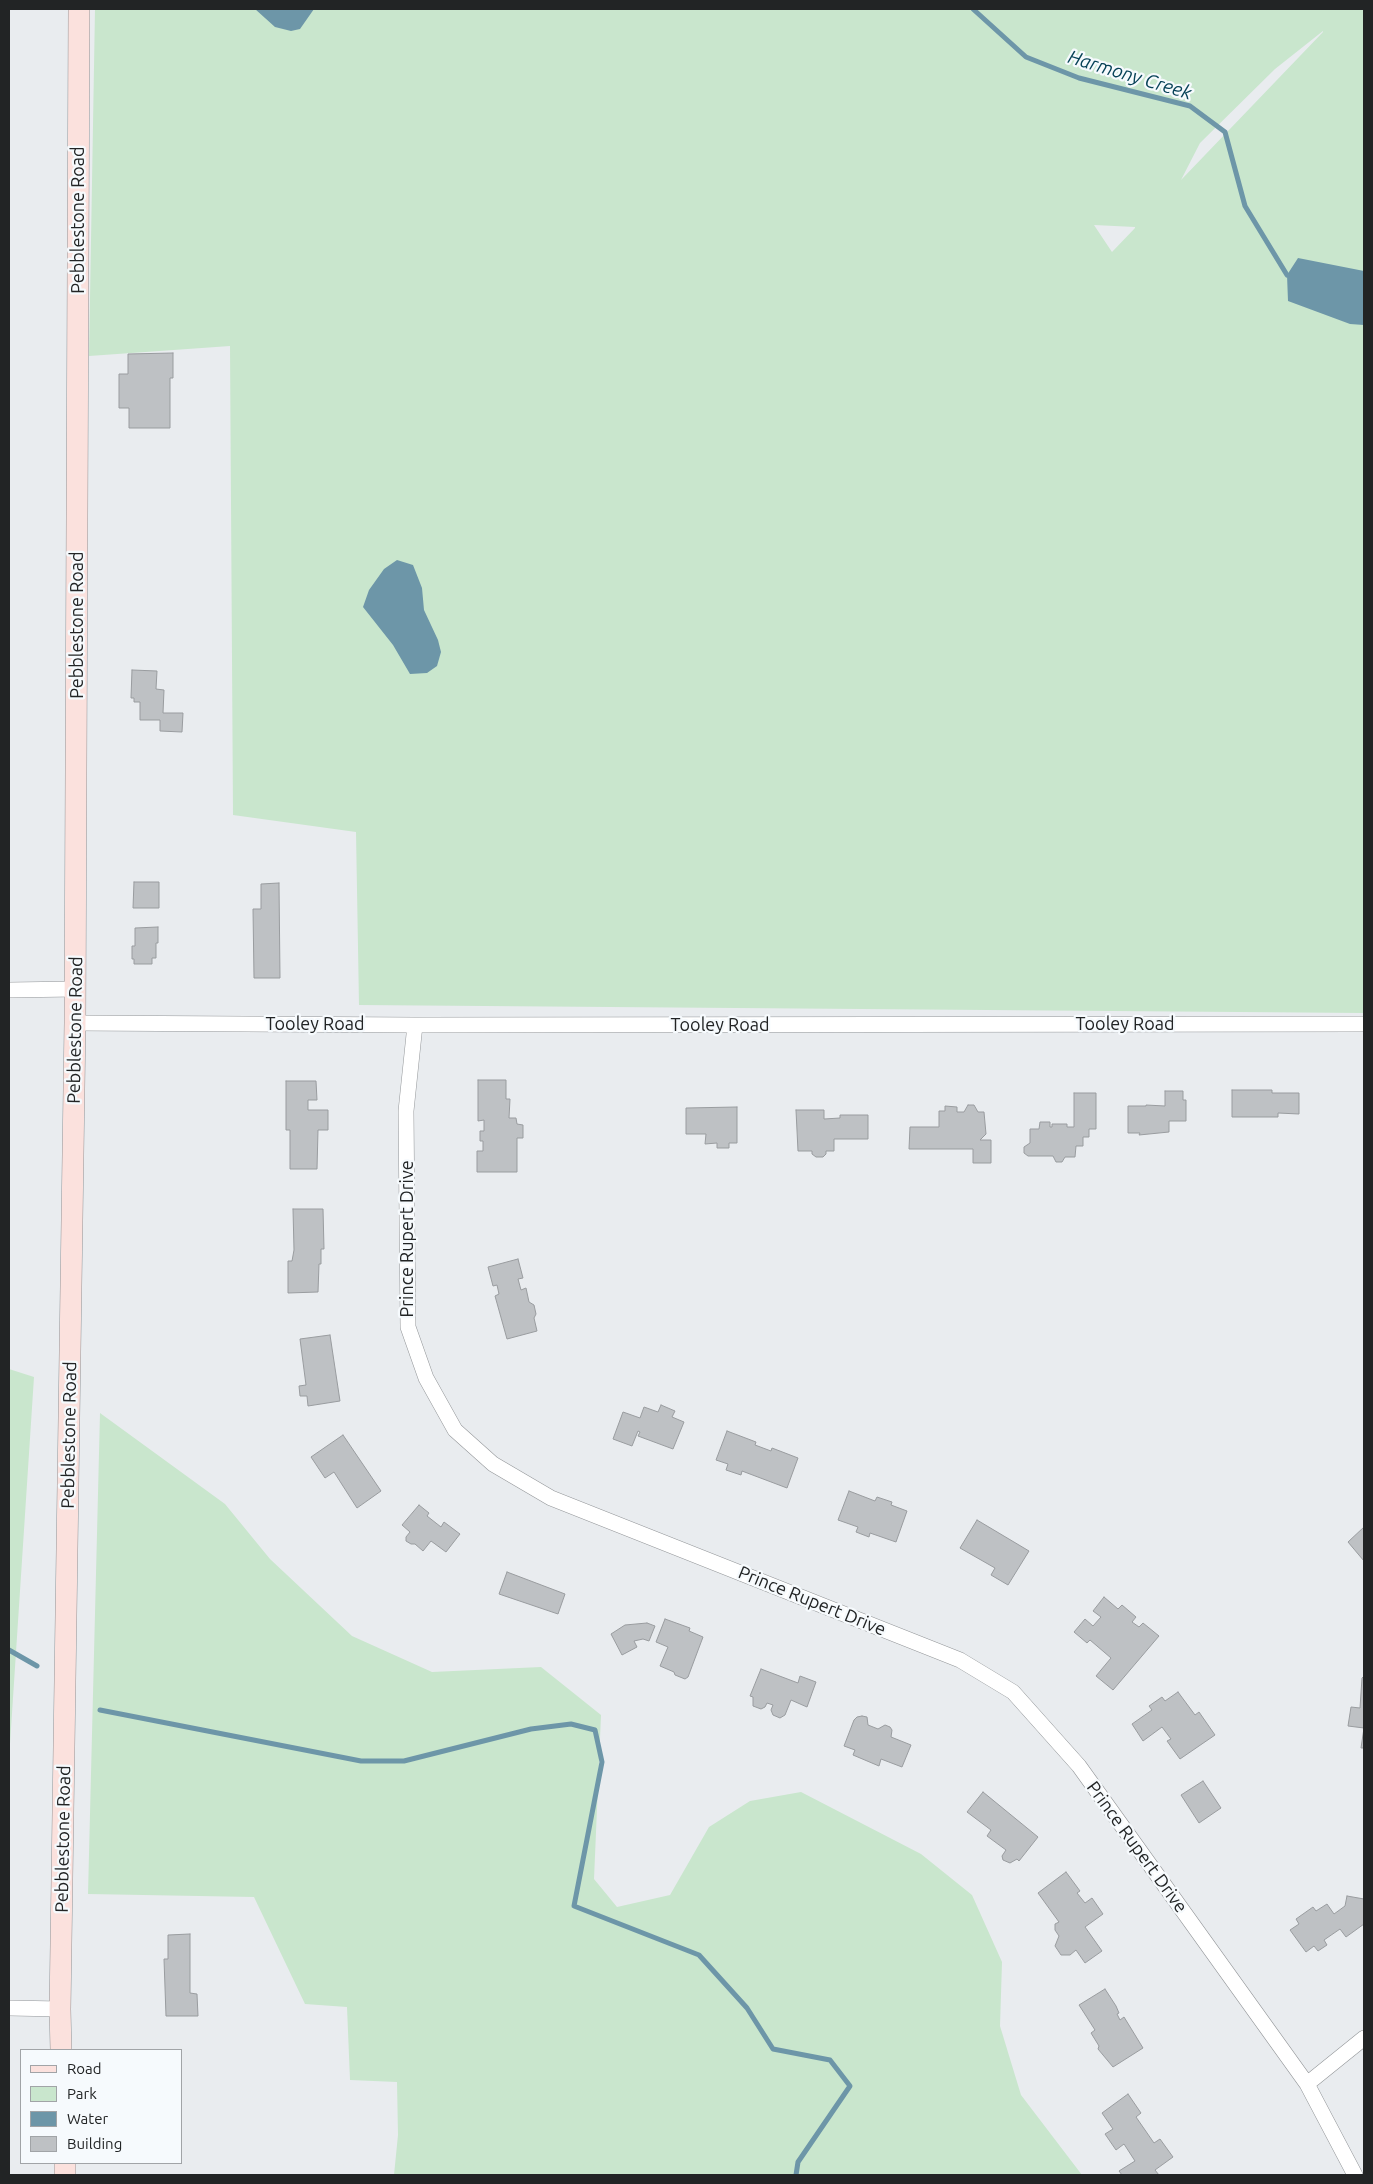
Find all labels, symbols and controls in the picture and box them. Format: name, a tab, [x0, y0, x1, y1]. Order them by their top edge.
water label: Harmony Creek	[1065, 45, 1195, 105]
street label: Pebblestone Road	[67, 146, 89, 294]
street label: Pebblestone Road	[66, 551, 88, 699]
street label: Pebblestone Road	[63, 956, 87, 1104]
street label: Tooley Road	[265, 1013, 365, 1035]
street label: Tooley Road	[1075, 1013, 1175, 1035]
street label: Tooley Road	[670, 1014, 770, 1036]
street label: Prince Rupert Drive	[396, 1160, 418, 1318]
street label: Pebblestone Road	[57, 1361, 81, 1509]
street label: Prince Rupert Drive	[735, 1562, 889, 1640]
street label: Pebblestone Road	[51, 1765, 75, 1913]
street label: Prince Rupert Drive	[1082, 1777, 1192, 1917]
legend	[20, 2049, 182, 2164]
text: Road	[67, 2060, 102, 2077]
text: Park	[67, 2085, 97, 2102]
text: Water	[67, 2110, 108, 2127]
text: Building	[67, 2135, 122, 2152]

